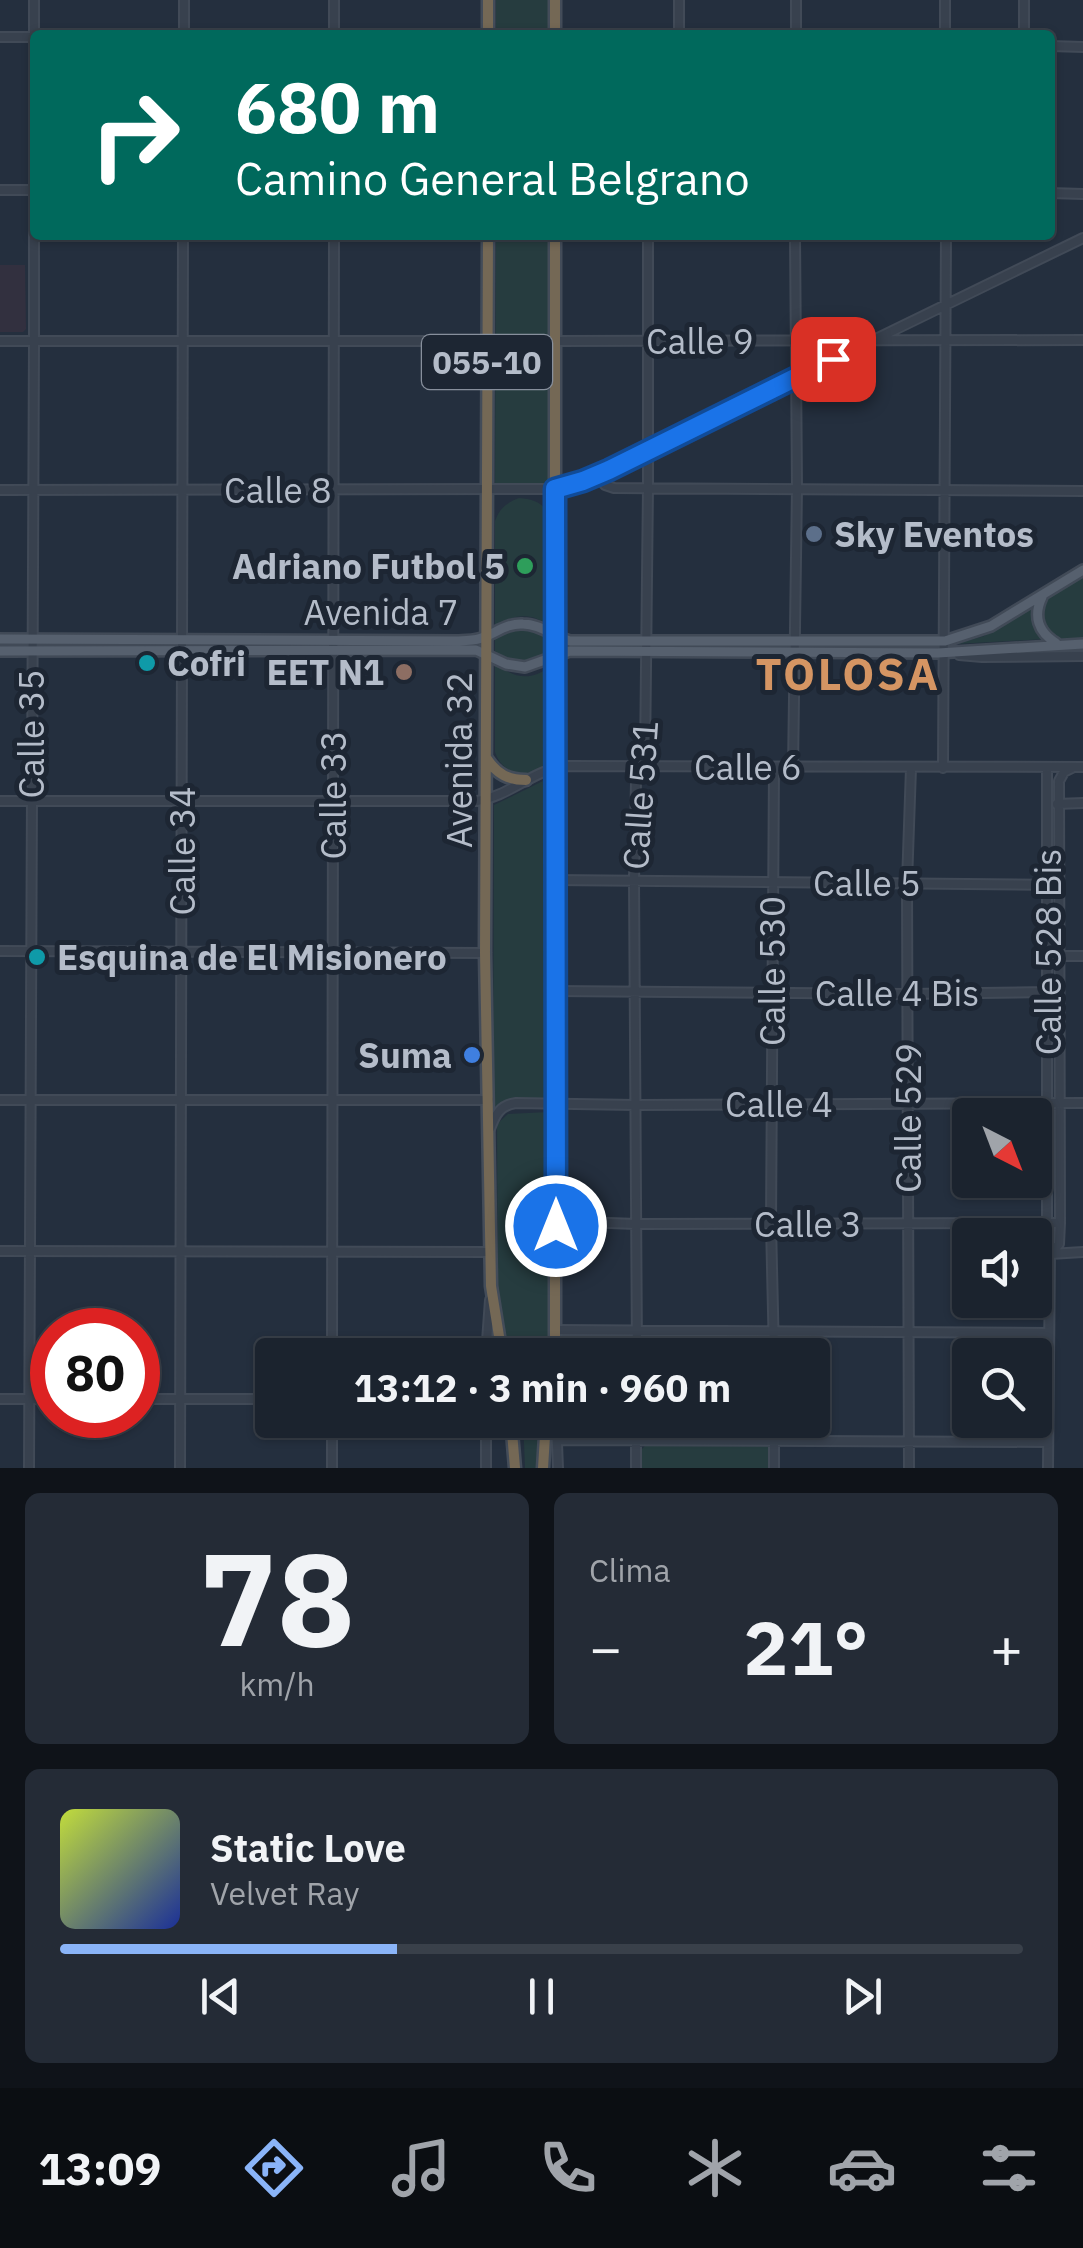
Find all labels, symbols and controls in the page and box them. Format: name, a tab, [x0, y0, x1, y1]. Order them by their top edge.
text: 680 m	[235, 61, 440, 152]
icon: right	[70, 70, 200, 200]
text: Camino General Belgrano	[235, 149, 750, 207]
pin	[791, 317, 876, 402]
street label: Calle 9	[646, 318, 754, 364]
icon: arrive	[806, 332, 861, 387]
road number: 055-10	[422, 335, 552, 389]
street label: Calle 8	[224, 467, 332, 513]
place label: Sky Eventos	[834, 511, 1034, 557]
marker: Sky Eventos	[803, 523, 825, 545]
place label: Adriano Futbol 5	[232, 543, 505, 589]
marker: Adriano Futbol 5	[514, 555, 536, 577]
street label: Avenida 7	[304, 589, 458, 635]
place label: Cofri	[167, 640, 246, 686]
district label: TOLOSA	[755, 644, 941, 702]
place label: EET N1	[266, 649, 384, 695]
marker: Cofri	[136, 652, 158, 674]
marker: EET N1	[393, 661, 415, 683]
street label: Calle 35	[8, 670, 54, 798]
street label: Avenida 32	[436, 672, 482, 848]
street label: Calle 531	[612, 719, 668, 871]
street label: Calle 33	[310, 731, 356, 859]
street label: Calle 6	[694, 744, 802, 790]
street label: Calle 34	[159, 787, 205, 915]
street label: Calle 528 Bis	[1025, 849, 1071, 1055]
street label: Calle 5	[813, 860, 921, 906]
street label: Calle 530	[749, 896, 795, 1046]
place label: Esquina de El Misionero	[57, 934, 447, 980]
marker: Esquina de El Misionero	[26, 946, 48, 968]
street label: Calle 4 Bis	[815, 970, 979, 1016]
place label: Suma	[358, 1032, 452, 1078]
street label: Calle 529	[885, 1043, 931, 1193]
marker: Suma	[461, 1044, 483, 1066]
street label: Calle 4	[725, 1081, 833, 1127]
north arrow	[952, 1098, 1052, 1198]
map controls	[952, 1098, 1052, 1438]
position arrow	[504, 1174, 608, 1278]
street label: Calle 3	[754, 1201, 862, 1247]
button: sound	[952, 1218, 1052, 1318]
speed limit sign: 80	[30, 1308, 160, 1438]
button: search	[952, 1338, 1052, 1438]
text: 13:12 · 3 min · 960 m	[354, 1363, 731, 1412]
text: 78	[199, 1513, 355, 1682]
text: Clima	[589, 1549, 671, 1591]
text: 21°	[743, 1598, 869, 1696]
text: −	[589, 1612, 622, 1683]
text: +	[990, 1612, 1023, 1683]
text: km/h	[239, 1663, 315, 1705]
text: Static Love	[210, 1823, 406, 1872]
text: Velvet Ray	[210, 1872, 359, 1914]
icon: previous	[193, 1969, 248, 2024]
icon: pause	[514, 1969, 569, 2024]
icon: next	[835, 1969, 890, 2024]
icon: directions	[239, 2133, 309, 2203]
icon: music	[386, 2133, 456, 2203]
icon: phone	[533, 2133, 603, 2203]
icon: climate	[680, 2133, 750, 2203]
icon: car	[827, 2133, 897, 2203]
icon: filters	[974, 2133, 1044, 2203]
text: 13:09	[39, 2139, 161, 2197]

